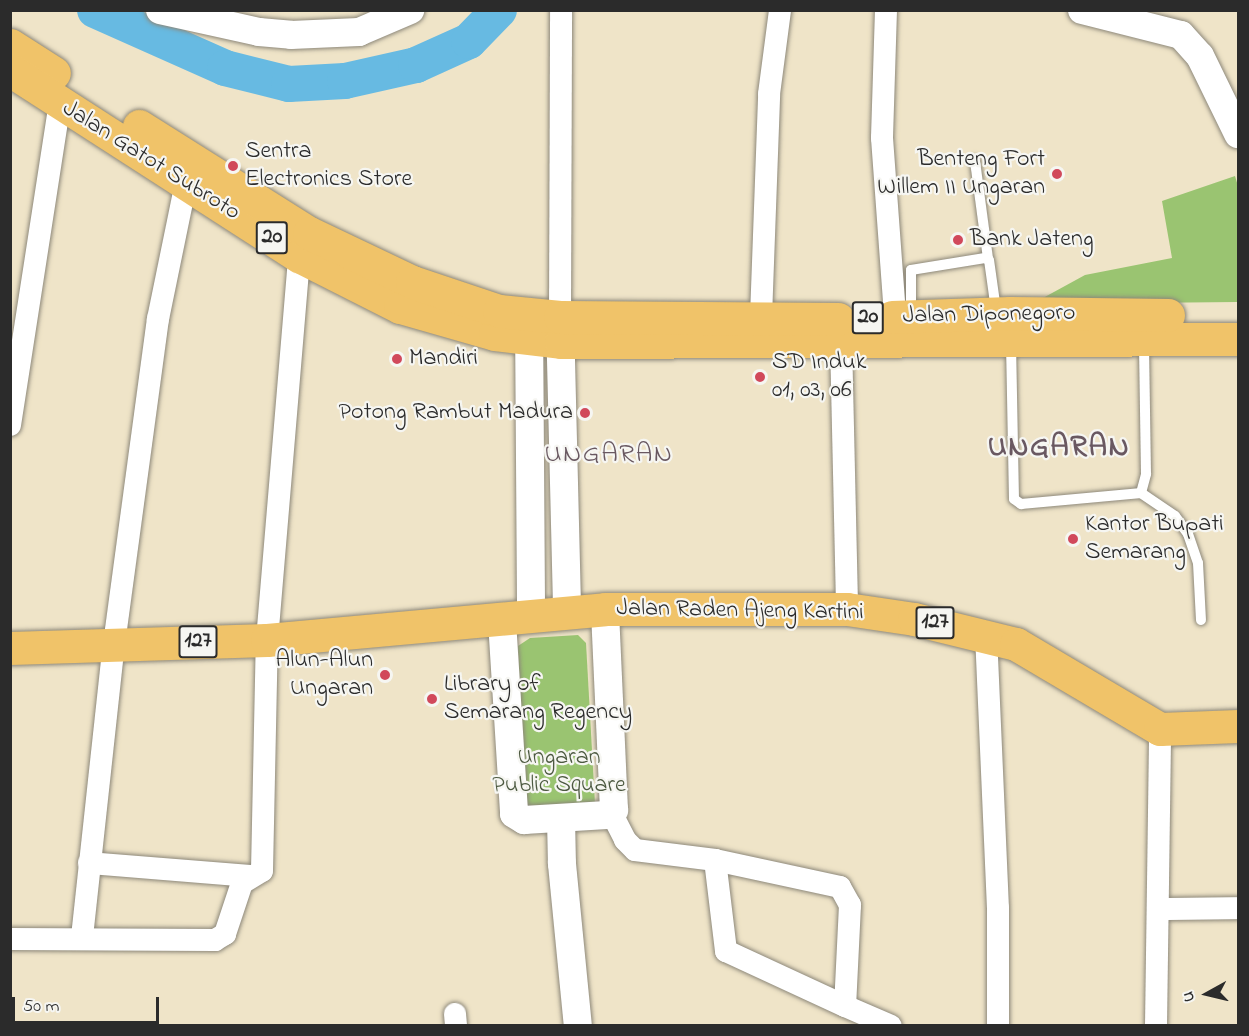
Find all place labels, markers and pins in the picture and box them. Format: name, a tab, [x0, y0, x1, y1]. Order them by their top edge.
place label: Sentra Electronics Store	[245, 138, 412, 194]
place label: Benteng Fort Willem II Ungaran	[877, 146, 1045, 202]
marker: Sentra Electronics Store	[226, 159, 240, 173]
marker: Benteng Fort Willem II Ungaran	[1050, 167, 1064, 181]
place label: Bank Jateng	[970, 226, 1094, 254]
marker: Bank Jateng	[951, 233, 965, 247]
place label: Mandiri	[409, 345, 478, 373]
place label: SD Induk 01, 03, 06	[772, 349, 866, 405]
marker: Mandiri	[390, 352, 404, 366]
marker: SD Induk 01, 03, 06	[753, 370, 767, 384]
place label: Potong Rambut Madura	[339, 399, 573, 427]
marker: Potong Rambut Madura	[578, 406, 592, 420]
place label: Kantor Bupati Semarang	[1085, 511, 1224, 567]
marker: Kantor Bupati Semarang	[1066, 532, 1080, 546]
place label: Alun-Alun Ungaran	[275, 647, 373, 703]
marker: Alun-Alun Ungaran	[378, 668, 392, 682]
place label: Library of Semarang Regency	[444, 671, 632, 727]
marker: Library of Semarang Regency	[425, 692, 439, 706]

